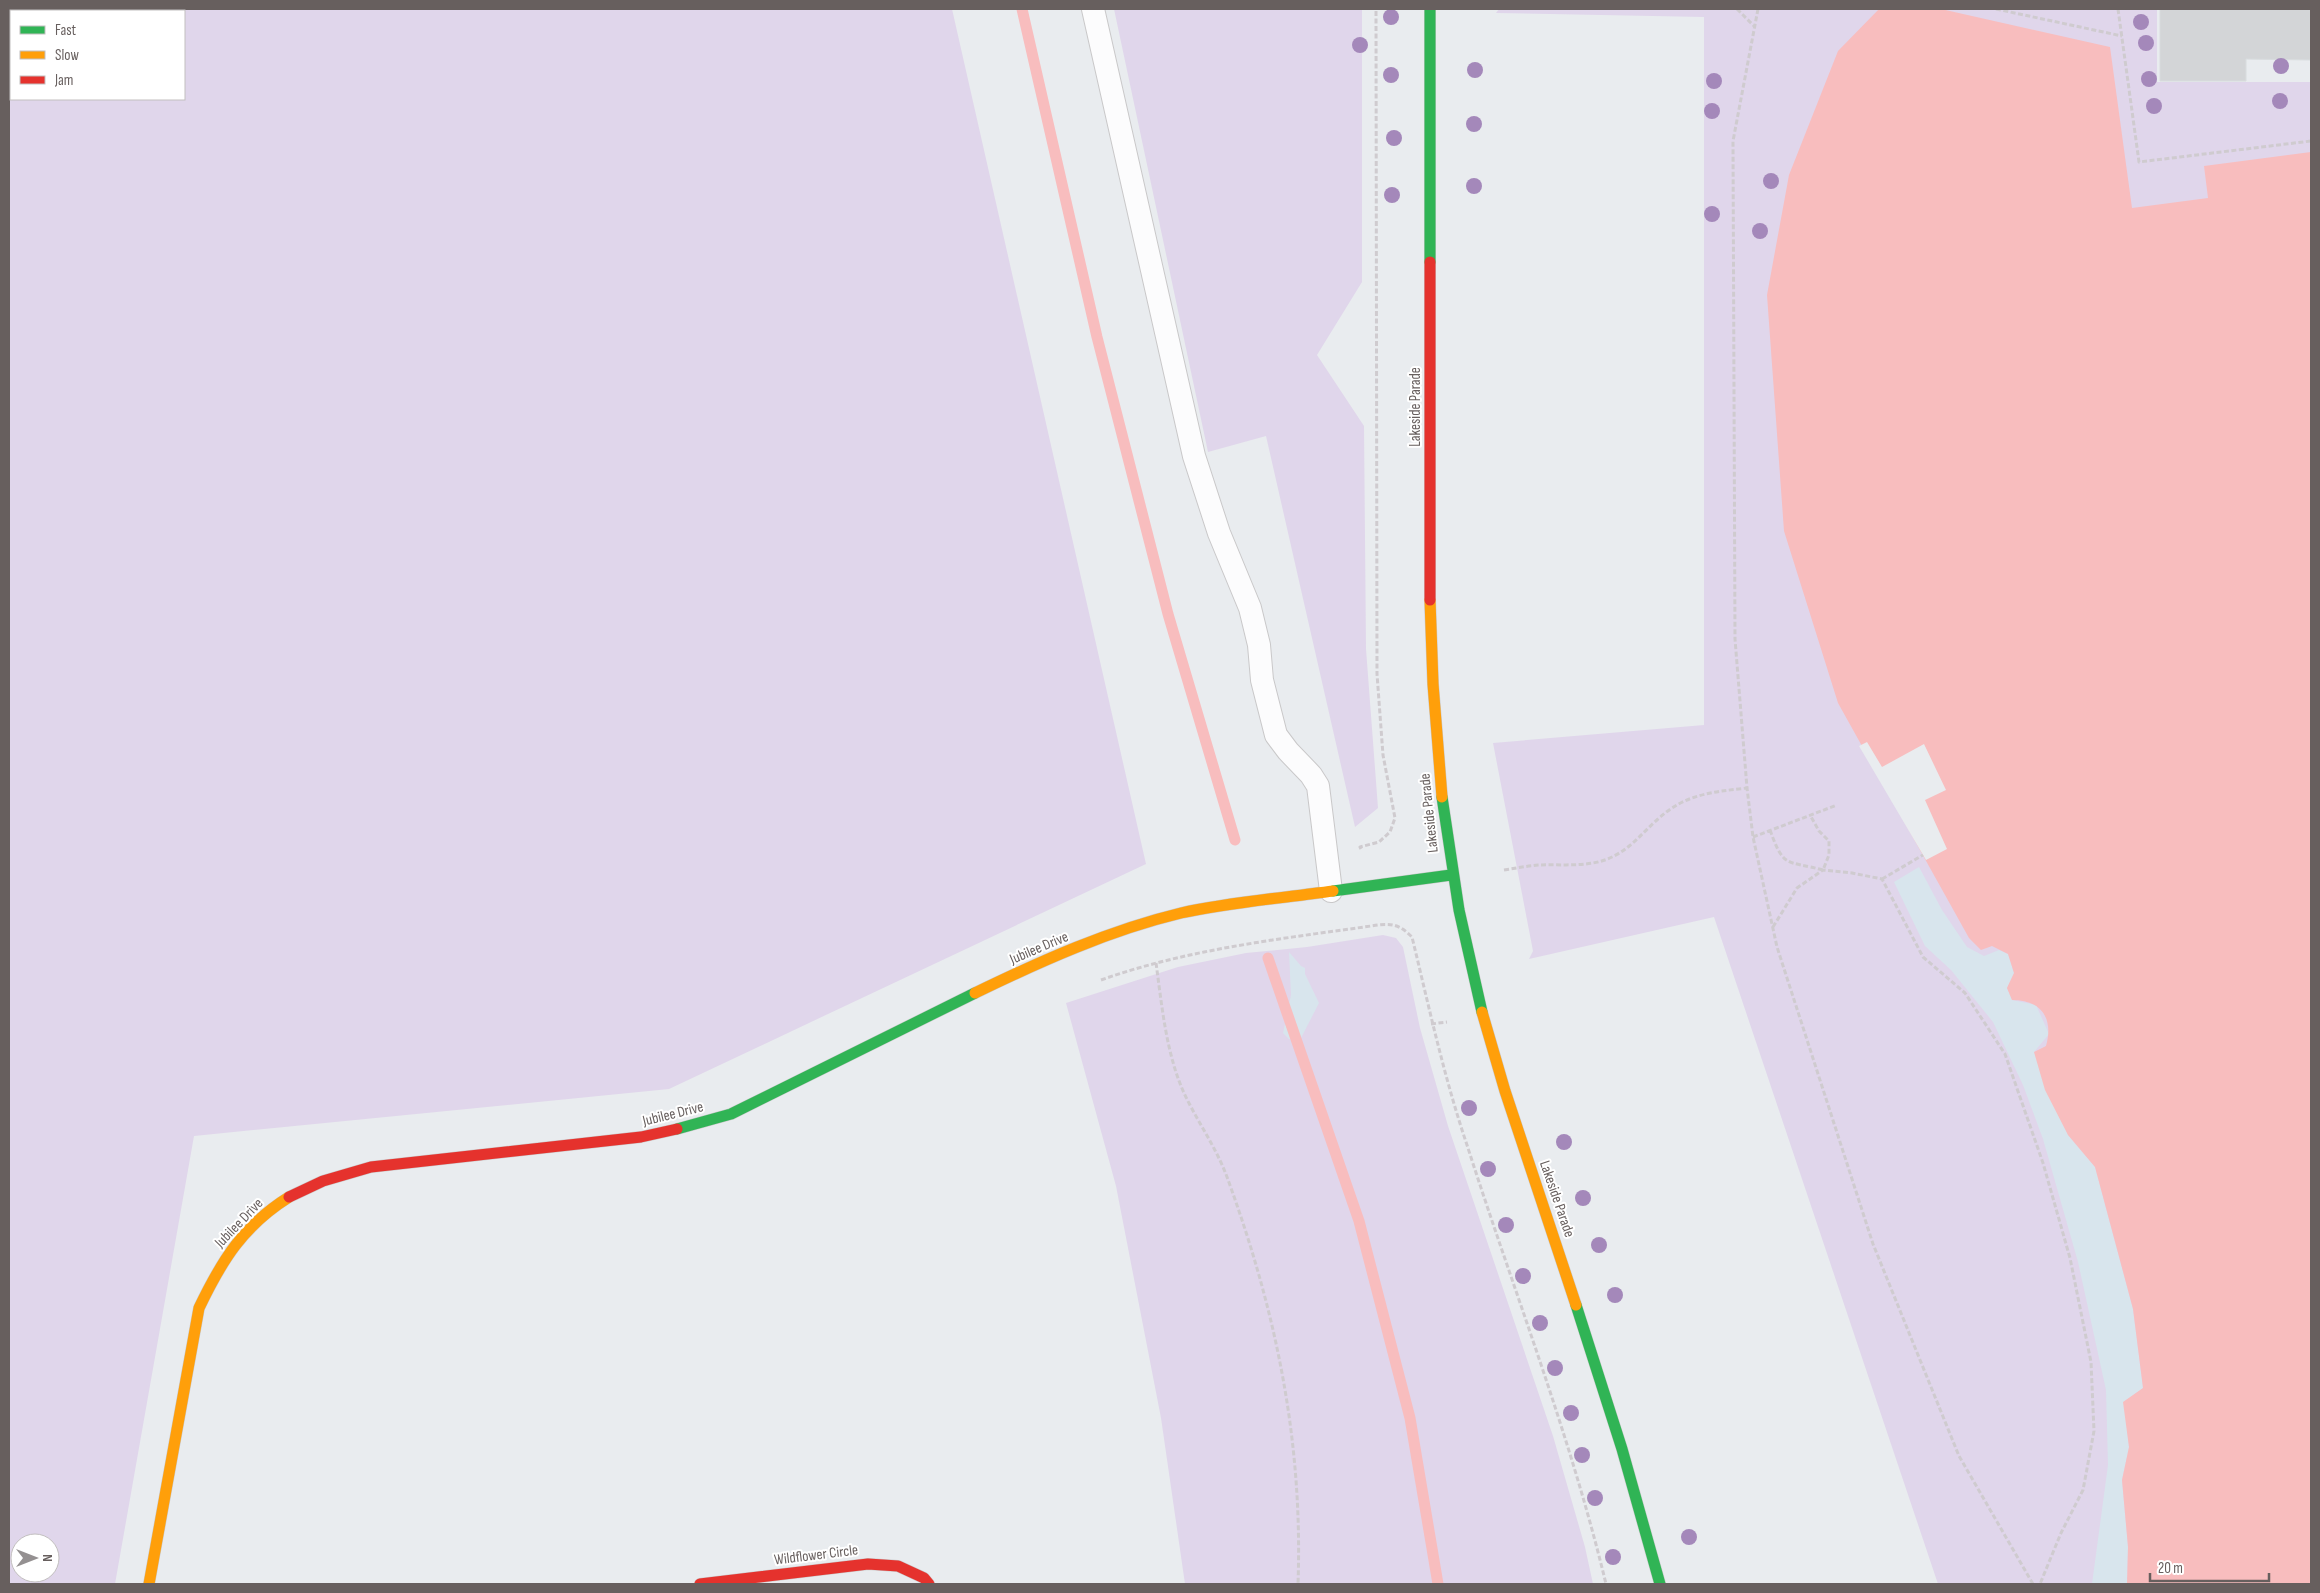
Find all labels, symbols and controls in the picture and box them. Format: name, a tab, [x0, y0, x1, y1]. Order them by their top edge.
legend	[10, 10, 185, 100]
text: Fast	[55, 21, 77, 40]
text: Slow	[55, 46, 79, 65]
text: Jam	[54, 71, 73, 90]
street label: Lakeside Parade	[1406, 367, 1425, 447]
street label: Lakeside Parade	[1415, 772, 1443, 854]
street label: Jubilee Drive	[1006, 927, 1071, 969]
street label: Jubilee Drive	[640, 1097, 705, 1131]
street label: Lakeside Parade	[1535, 1158, 1579, 1240]
street label: Jubilee Drive	[210, 1194, 267, 1253]
north arrow	[10, 1533, 60, 1583]
street label: Wildflower Circle	[773, 1540, 859, 1570]
scale bar	[2150, 1550, 2269, 1582]
text: N	[39, 1554, 56, 1562]
text: 20 m	[2158, 1559, 2183, 1578]

